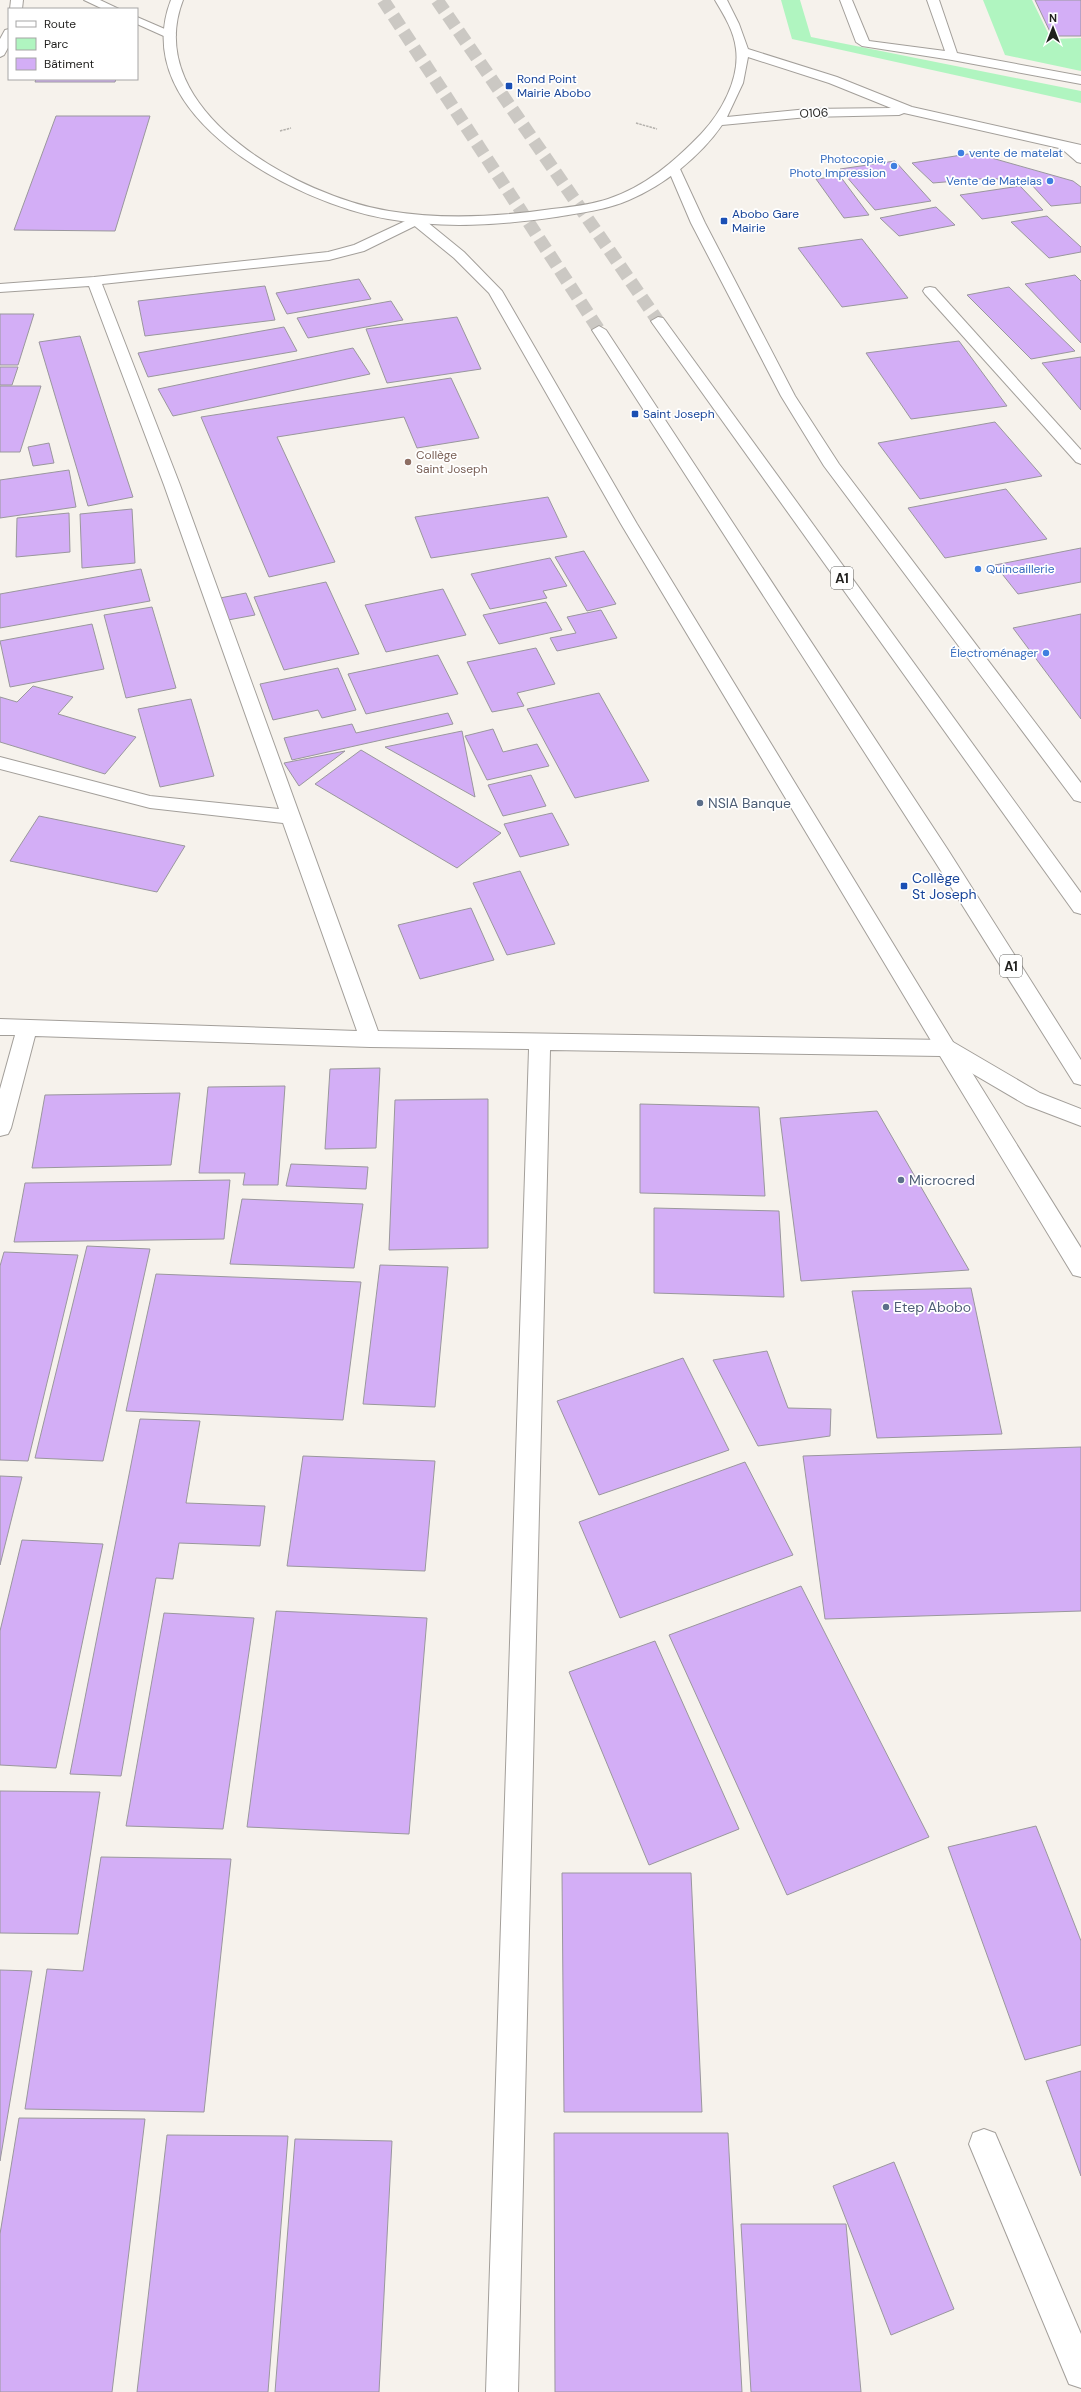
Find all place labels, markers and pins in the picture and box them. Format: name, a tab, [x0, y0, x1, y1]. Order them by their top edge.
place label: Rond Point Mairie Abobo	[517, 71, 591, 101]
marker: Rond Point Mairie Abobo	[504, 81, 514, 91]
place label: vente de matelat	[969, 145, 1063, 161]
marker: vente de matelat	[956, 148, 966, 158]
place label: Photocopie, Photo Impression	[789, 151, 886, 181]
marker: Photocopie, Photo Impression	[889, 161, 899, 171]
place label: Vente de Matelas	[946, 173, 1042, 189]
marker: Vente de Matelas	[1045, 176, 1055, 186]
place label: Abobo Gare Mairie	[732, 206, 799, 236]
marker: Abobo Gare Mairie	[719, 216, 729, 226]
place label: Saint Joseph	[643, 406, 715, 422]
marker: Saint Joseph	[630, 409, 640, 419]
place label: Collège Saint Joseph	[416, 447, 488, 477]
marker: Collège Saint Joseph	[403, 457, 413, 467]
place label: Quincaillerie	[986, 561, 1055, 577]
marker: Quincaillerie	[973, 564, 983, 574]
place label: Électroménager	[950, 645, 1039, 661]
marker: Électroménager	[1041, 648, 1051, 658]
place label: NSIA Banque	[708, 794, 791, 812]
marker: NSIA Banque	[695, 798, 705, 808]
place label: Collège St Joseph	[912, 869, 976, 903]
marker: Collège St Joseph	[899, 881, 909, 891]
place label: Microcred	[909, 1171, 975, 1189]
marker: Microcred	[896, 1175, 906, 1185]
place label: Etep Abobo	[894, 1298, 971, 1316]
marker: Etep Abobo	[881, 1302, 891, 1312]

